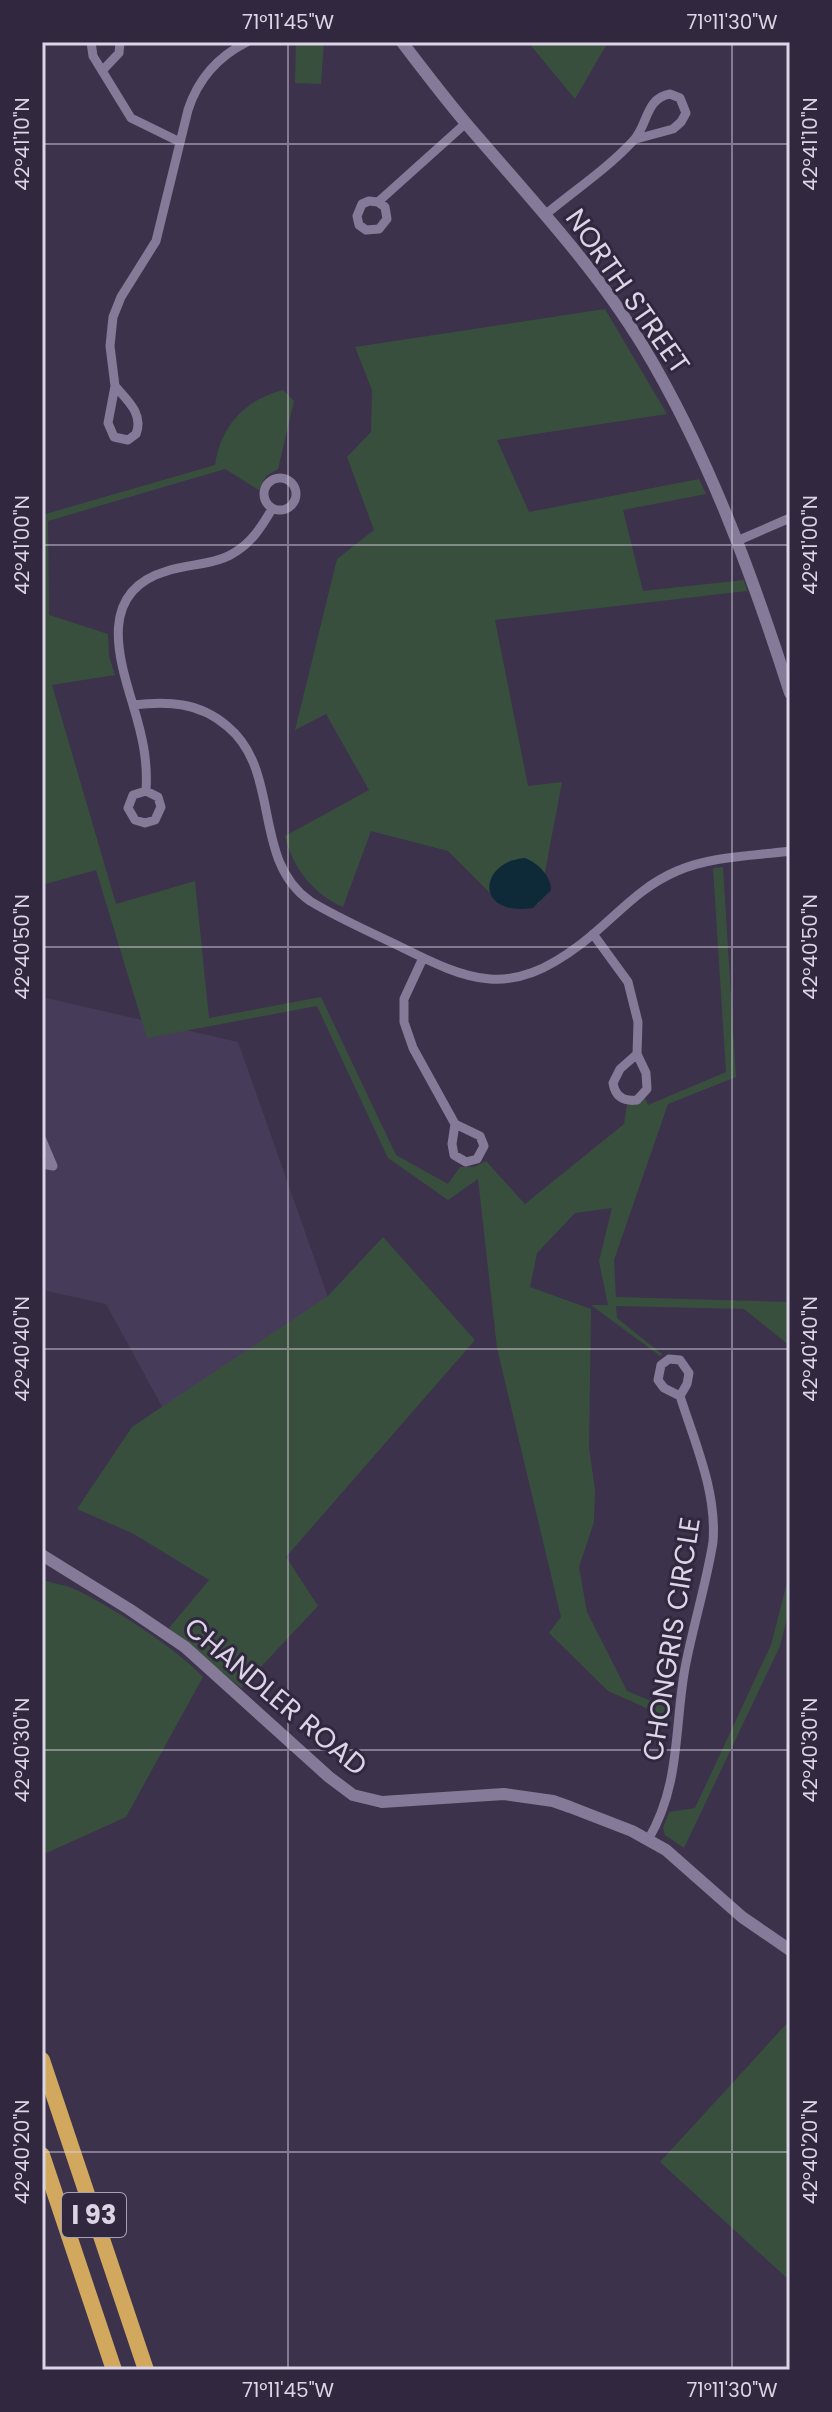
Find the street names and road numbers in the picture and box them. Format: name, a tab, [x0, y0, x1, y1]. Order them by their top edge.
street label: NORTH STREET	[556, 201, 699, 382]
street label: CHONGRIS CIRCLE	[633, 1515, 710, 1764]
street label: CHANDLER ROAD	[176, 1608, 376, 1785]
road number: I 93	[62, 2193, 126, 2237]

